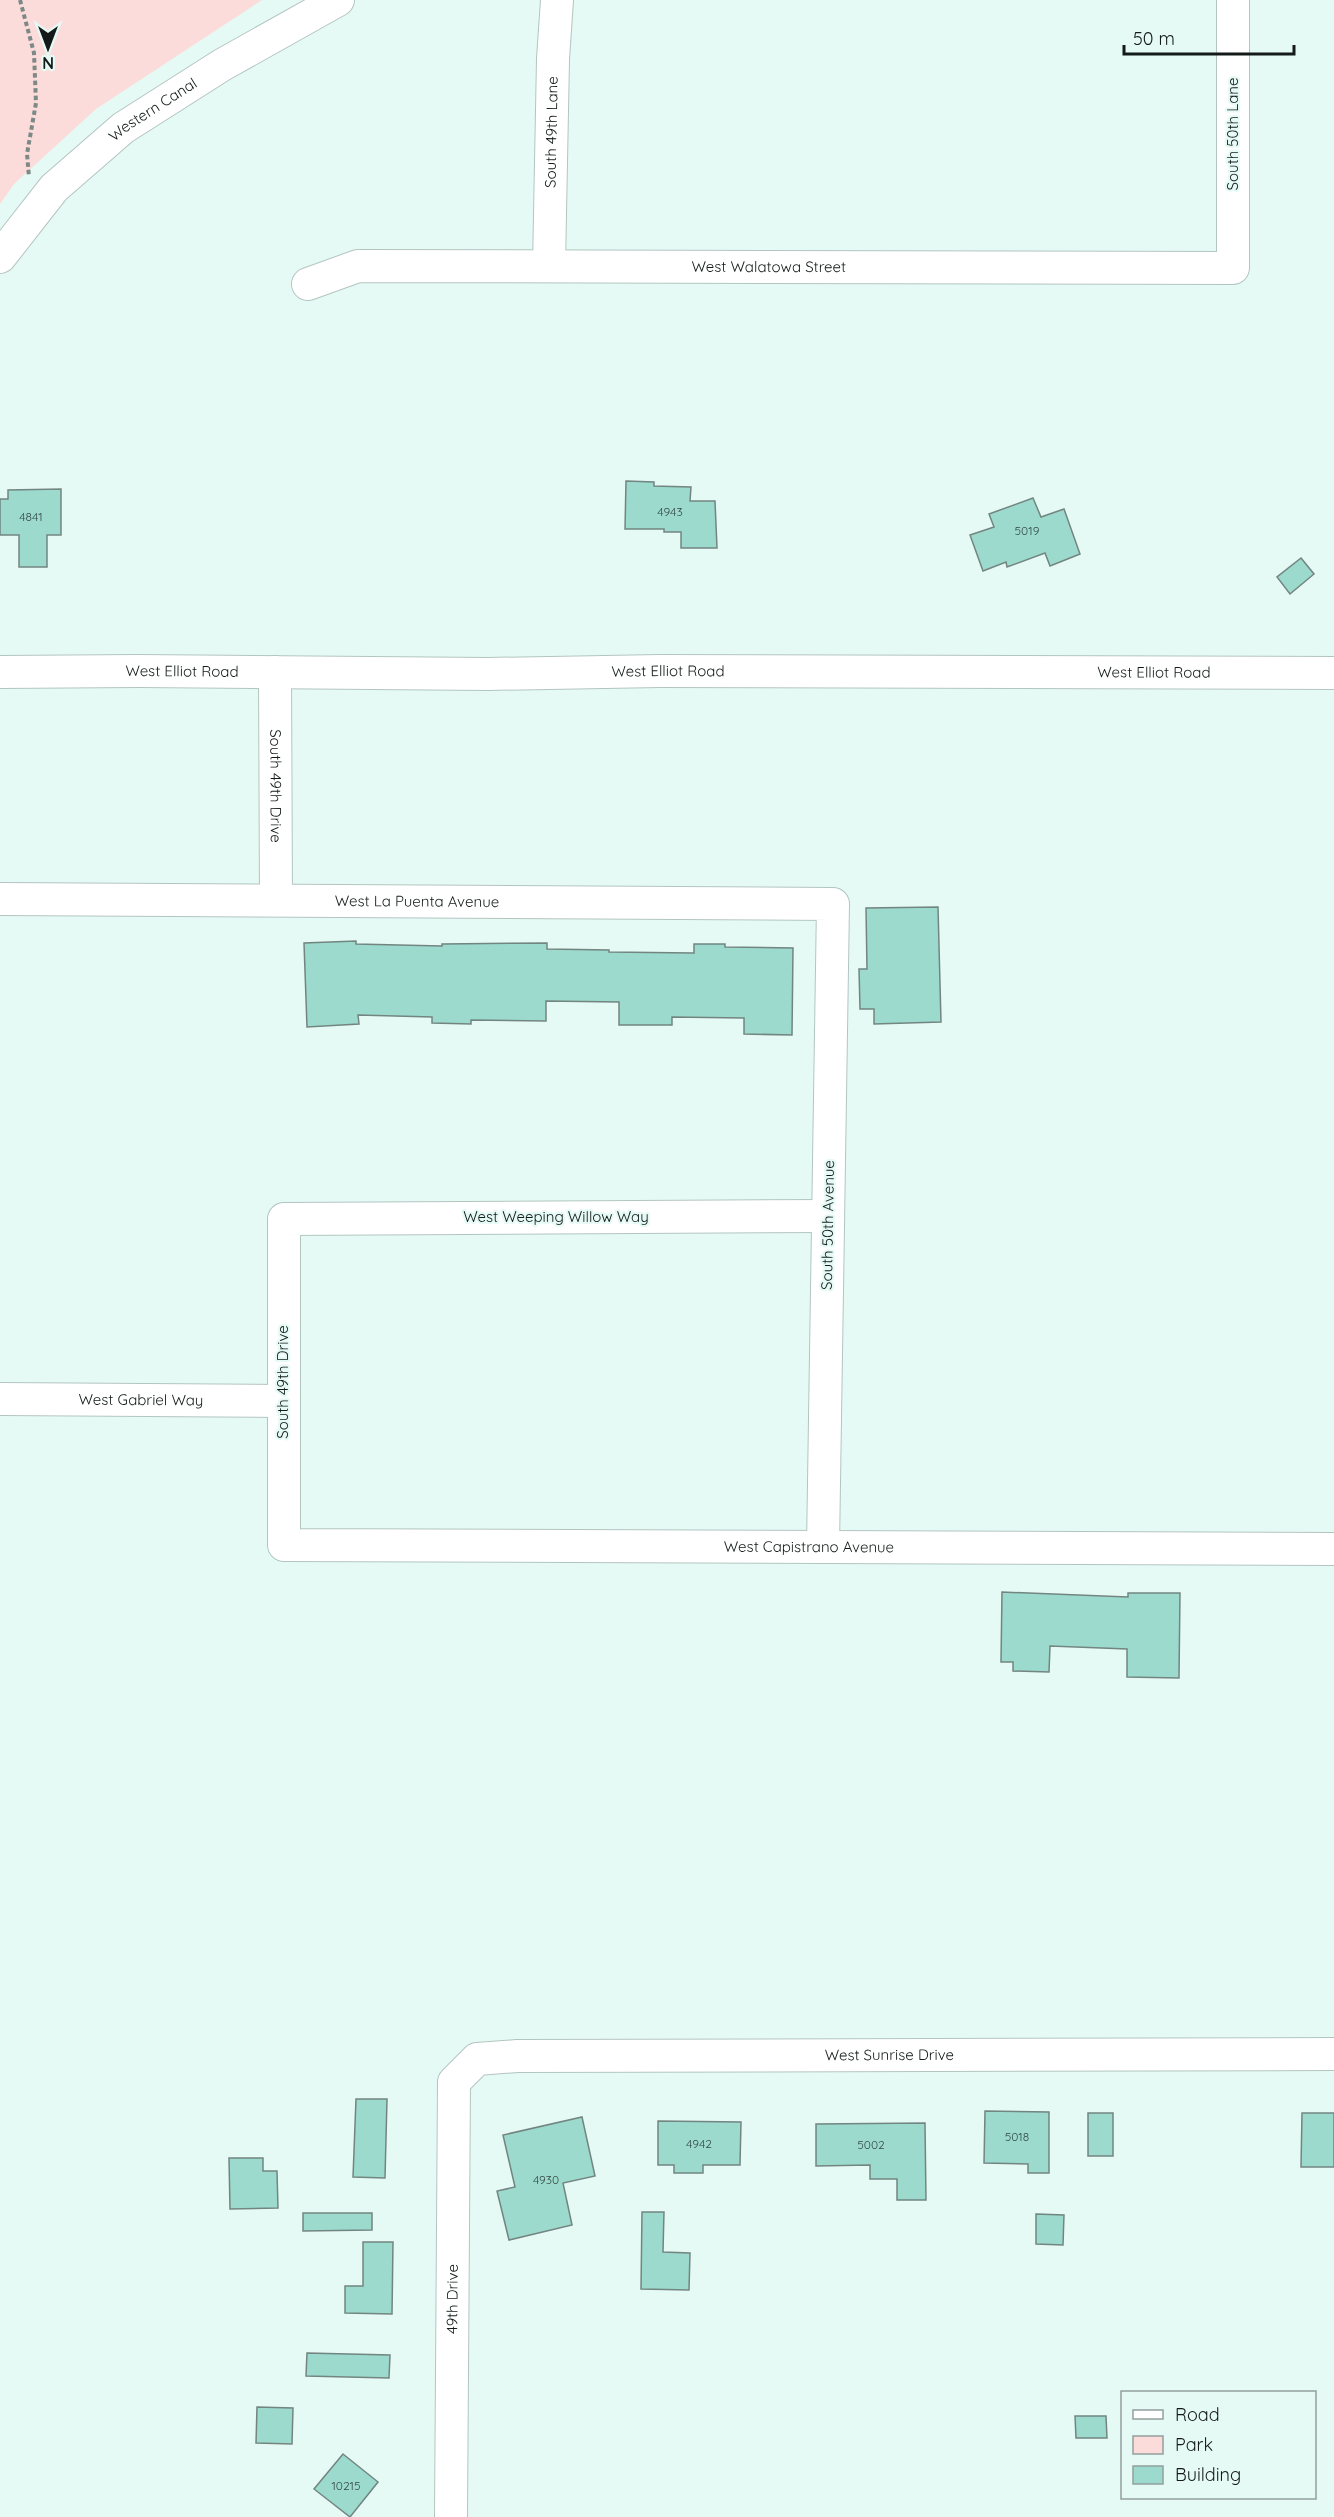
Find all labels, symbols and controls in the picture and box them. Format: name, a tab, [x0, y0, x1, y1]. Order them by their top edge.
north arrow	[18, 18, 78, 78]
scale bar	[1124, 18, 1294, 56]
text: 50 m	[1133, 27, 1175, 50]
text: N	[42, 53, 54, 73]
street label: Western Canal	[104, 73, 200, 145]
street label: South 49th Lane	[541, 76, 562, 188]
street label: South 50th Lane	[1223, 78, 1242, 190]
street label: West Walatowa Street	[692, 257, 846, 276]
house number: 4943	[657, 504, 683, 519]
house number: 4841	[19, 509, 43, 524]
house number: 5019	[1015, 523, 1040, 538]
street label: West Elliot Road	[125, 661, 239, 681]
street label: West Elliot Road	[611, 661, 725, 681]
street label: West Elliot Road	[1097, 662, 1211, 682]
street label: South 49th Drive	[266, 729, 286, 843]
street label: West La Puenta Avenue	[335, 891, 499, 911]
street label: South 50th Avenue	[817, 1160, 838, 1290]
street label: West Weeping Willow Way	[463, 1207, 649, 1226]
street label: South 49th Drive	[273, 1325, 292, 1439]
street label: West Gabriel Way	[79, 1390, 203, 1409]
street label: West Capistrano Avenue	[724, 1537, 894, 1556]
street label: West Sunrise Drive	[825, 2045, 954, 2064]
house number: 5018	[1005, 2129, 1029, 2144]
house number: 4942	[686, 2136, 712, 2151]
house number: 5002	[857, 2137, 885, 2152]
house number: 4930	[533, 2172, 559, 2187]
street label: 49th Drive	[442, 2264, 462, 2334]
legend	[1121, 2391, 1316, 2499]
text: Road	[1175, 2403, 1220, 2426]
text: Park	[1175, 2433, 1213, 2456]
text: Building	[1175, 2463, 1241, 2486]
house number: 10215	[331, 2478, 361, 2493]

